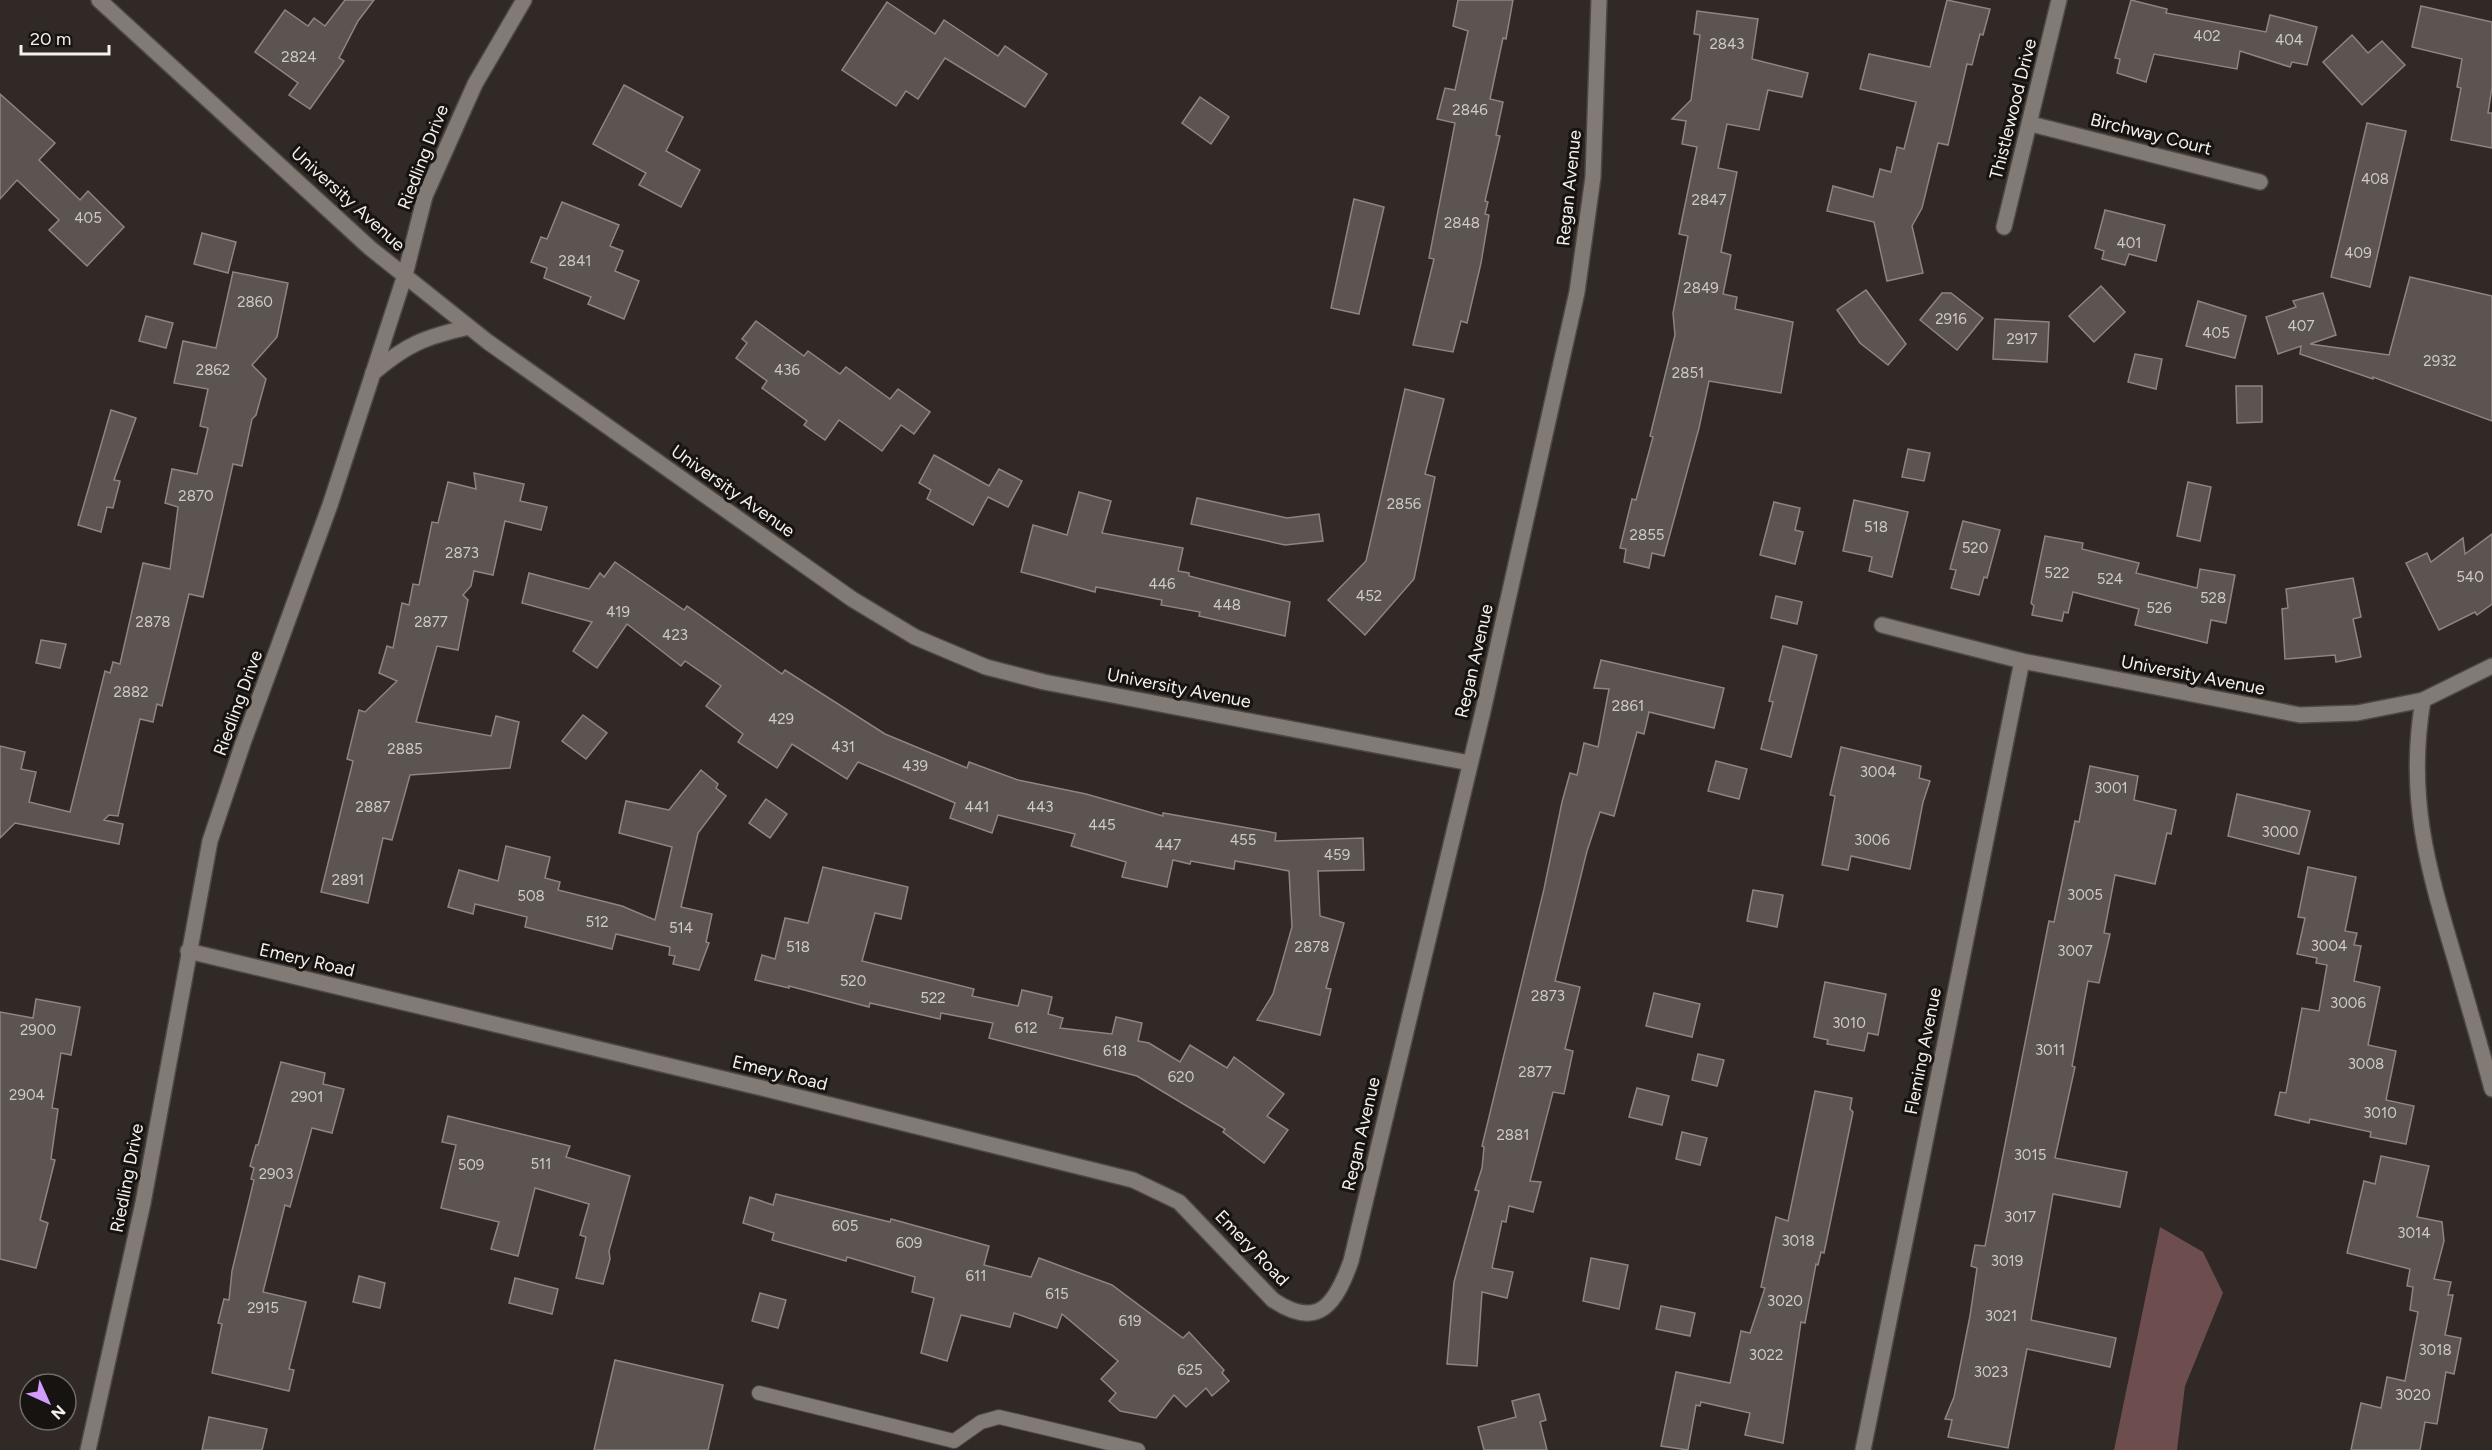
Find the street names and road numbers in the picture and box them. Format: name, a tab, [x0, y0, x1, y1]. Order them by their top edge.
street label: Thistlewood Drive	[1985, 36, 2041, 182]
street label: Riedling Drive	[393, 101, 453, 213]
street label: Birchway Court	[2088, 108, 2214, 160]
street label: Regan Avenue	[1552, 129, 1586, 247]
street label: University Avenue	[286, 142, 410, 256]
street label: University Avenue	[667, 440, 799, 542]
street label: Regan Avenue	[1450, 602, 1498, 720]
street label: Riedling Drive	[209, 647, 267, 759]
street label: University Avenue	[2119, 650, 2267, 700]
street label: University Avenue	[1105, 663, 1253, 713]
street label: Emery Road	[257, 938, 357, 982]
street label: Fleming Avenue	[1900, 985, 1946, 1116]
street label: Emery Road	[730, 1051, 830, 1095]
street label: Regan Avenue	[1337, 1075, 1385, 1193]
street label: Riedling Drive	[106, 1121, 148, 1234]
street label: Emery Road	[1210, 1205, 1294, 1291]

